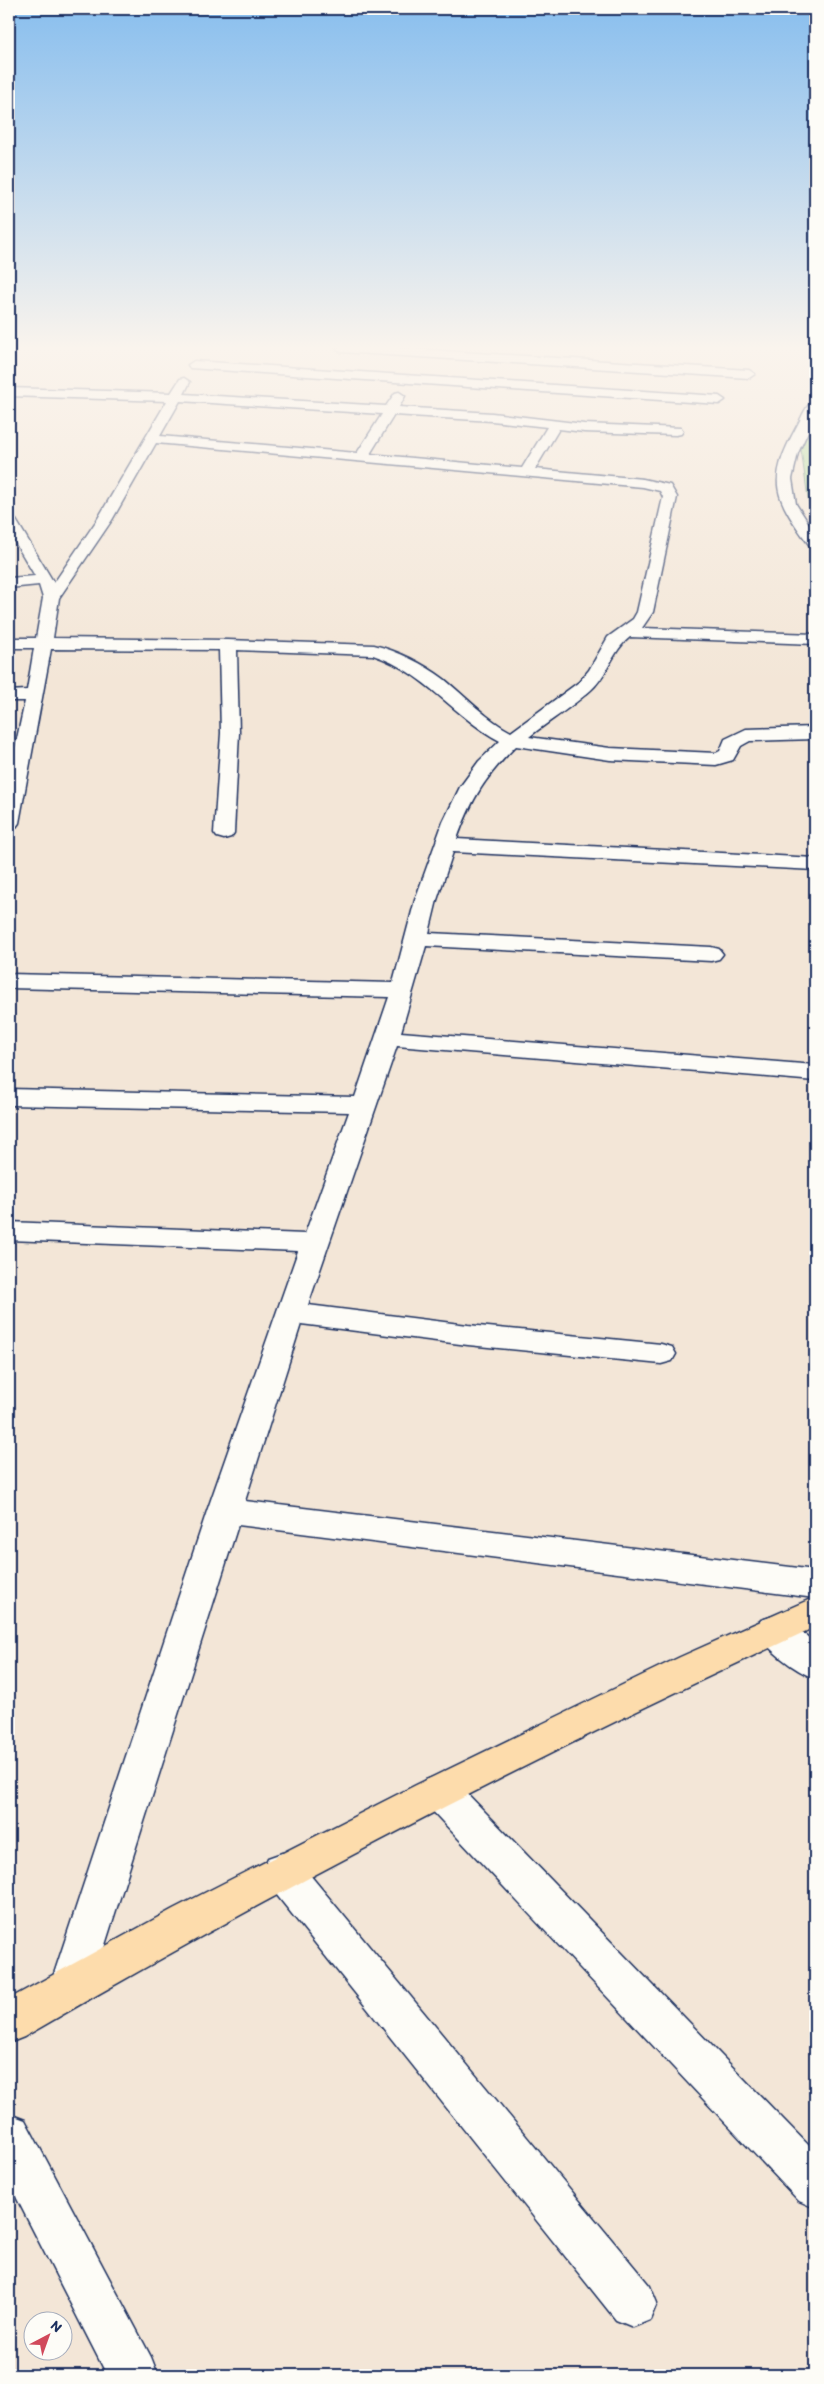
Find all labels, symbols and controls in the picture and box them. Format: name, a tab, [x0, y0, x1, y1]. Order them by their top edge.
north arrow	[22, 2312, 72, 2362]
text: N	[47, 2317, 65, 2336]

